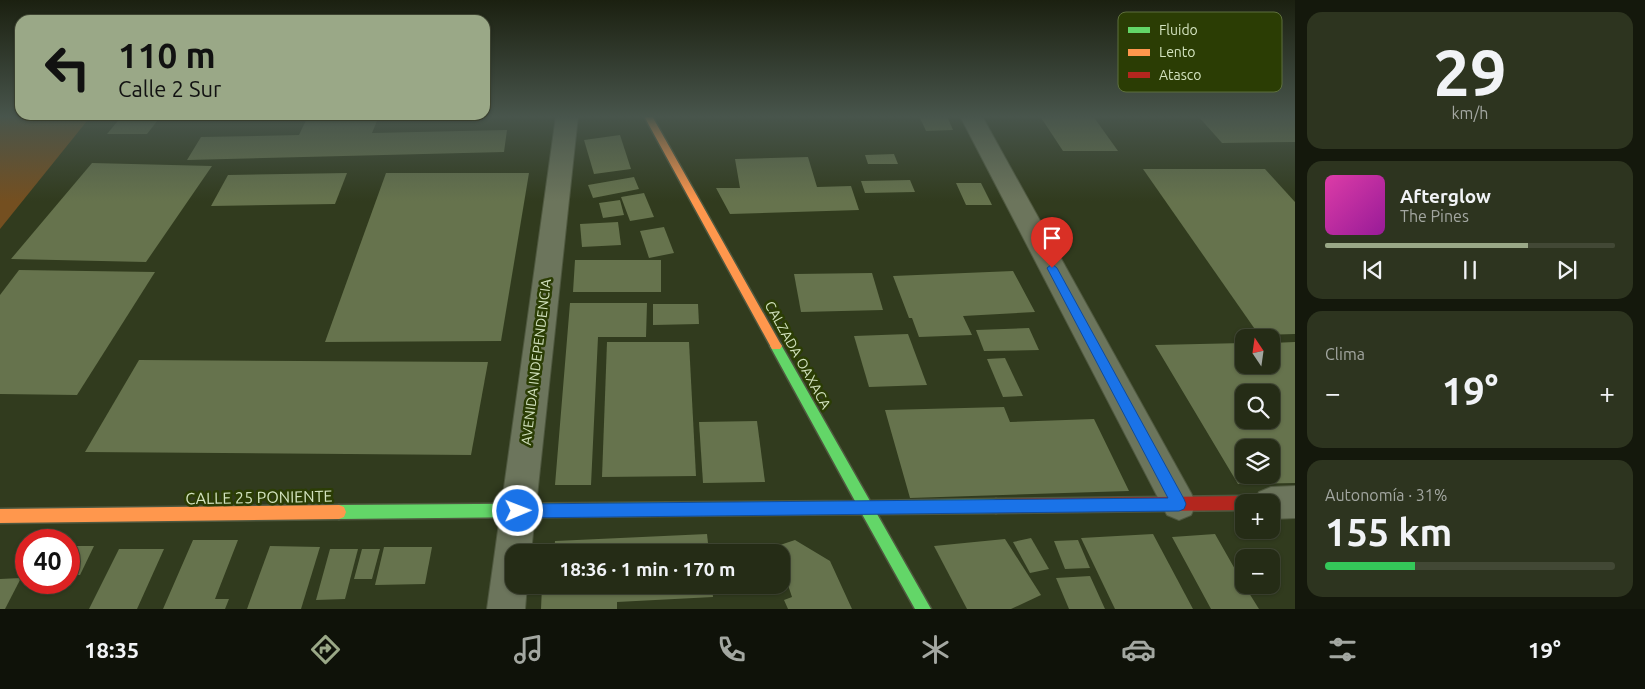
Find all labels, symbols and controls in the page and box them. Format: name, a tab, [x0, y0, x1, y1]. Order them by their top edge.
legend	[1118, 12, 1282, 92]
text: Fluido	[1159, 22, 1198, 38]
icon: left	[35, 35, 100, 100]
text: 110 m	[118, 35, 216, 75]
text: 29	[1433, 35, 1507, 108]
text: Lento	[1159, 44, 1196, 60]
text: Atasco	[1159, 67, 1202, 83]
text: Calle 2 Sur	[118, 76, 221, 101]
text: km/h	[1452, 104, 1488, 122]
text: Afterglow	[1400, 185, 1491, 207]
text: The Pines	[1400, 207, 1469, 225]
pin	[1031, 217, 1073, 268]
icon: arrive	[1038, 224, 1066, 252]
icon: previous	[1359, 256, 1387, 284]
icon: pause	[1456, 256, 1484, 284]
icon: next	[1553, 256, 1581, 284]
street label: AVENIDA INDEPENDENCIA	[518, 278, 554, 446]
street label: CALZADA OAXACA	[762, 298, 834, 412]
north arrow	[1235, 329, 1280, 374]
map controls	[1235, 329, 1280, 594]
text: Clima	[1325, 345, 1365, 363]
text: 19°	[1442, 370, 1498, 412]
text: −	[1325, 377, 1341, 408]
text: +	[1599, 377, 1615, 408]
button: search	[1235, 384, 1280, 429]
button: layers	[1235, 439, 1280, 484]
position arrow	[491, 484, 543, 536]
text: Autonomía · 31%	[1325, 486, 1447, 504]
street label: CALLE 25 PONIENTE	[185, 487, 333, 507]
button: +	[1235, 494, 1280, 539]
text: 155 km	[1325, 511, 1452, 553]
speed limit sign: 40	[15, 529, 80, 594]
button: −	[1235, 549, 1280, 594]
text: 18:36 · 1 min · 170 m	[560, 558, 735, 580]
icon: directions	[308, 632, 343, 667]
icon: music	[511, 632, 546, 667]
icon: phone	[714, 632, 749, 667]
icon: climate	[918, 632, 953, 667]
icon: car	[1121, 632, 1156, 667]
icon: filters	[1325, 632, 1360, 667]
text: 18:35	[84, 637, 139, 662]
text: 19°	[1528, 637, 1561, 662]

